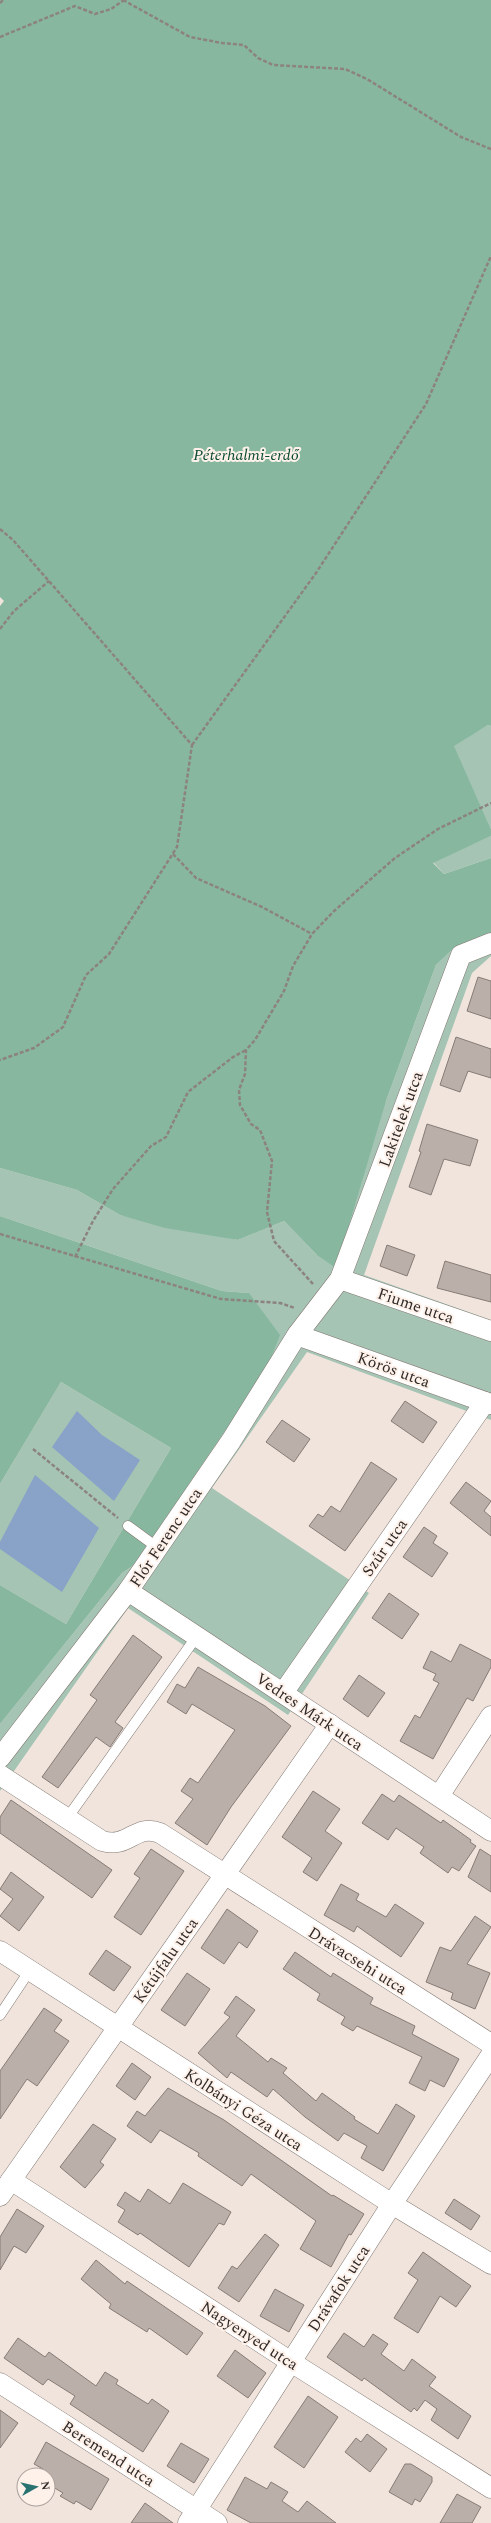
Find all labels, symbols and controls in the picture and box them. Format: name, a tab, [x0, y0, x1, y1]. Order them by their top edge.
park label: Péterhalmi-erdő	[193, 443, 300, 467]
street label: Lakitelek utca	[372, 1068, 429, 1171]
street label: Fiume utca	[374, 1282, 457, 1330]
street label: Körös utca	[354, 1346, 434, 1394]
street label: Flór Ferenc utca	[124, 1483, 208, 1592]
street label: Szűr utca	[356, 1514, 414, 1581]
street label: Vedres Márk utca	[251, 1667, 368, 1757]
street label: Kétújfalu utca	[127, 1913, 204, 2008]
street label: Drávacsehi utca	[303, 1921, 412, 2001]
street label: Kolbányi Géza utca	[179, 2062, 308, 2157]
street label: Drávafok utca	[302, 2240, 376, 2337]
street label: Nagyenyed utca	[196, 2295, 303, 2377]
street label: Beremend utca	[57, 2415, 160, 2493]
north arrow	[16, 2467, 56, 2507]
text: N	[36, 2480, 54, 2491]

